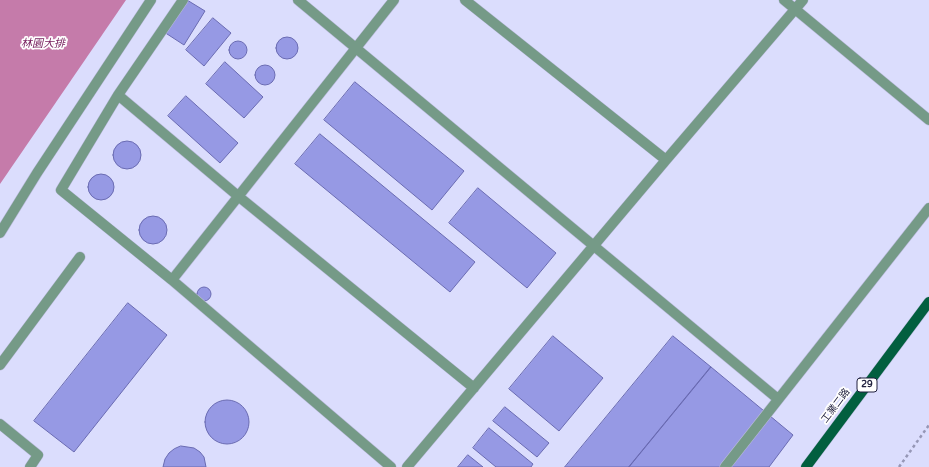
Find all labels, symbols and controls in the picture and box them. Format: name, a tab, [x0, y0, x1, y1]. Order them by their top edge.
water label: 林園大排	[21, 37, 65, 51]
road number: 29	[857, 378, 877, 392]
street label: 工業二路	[819, 386, 853, 426]

